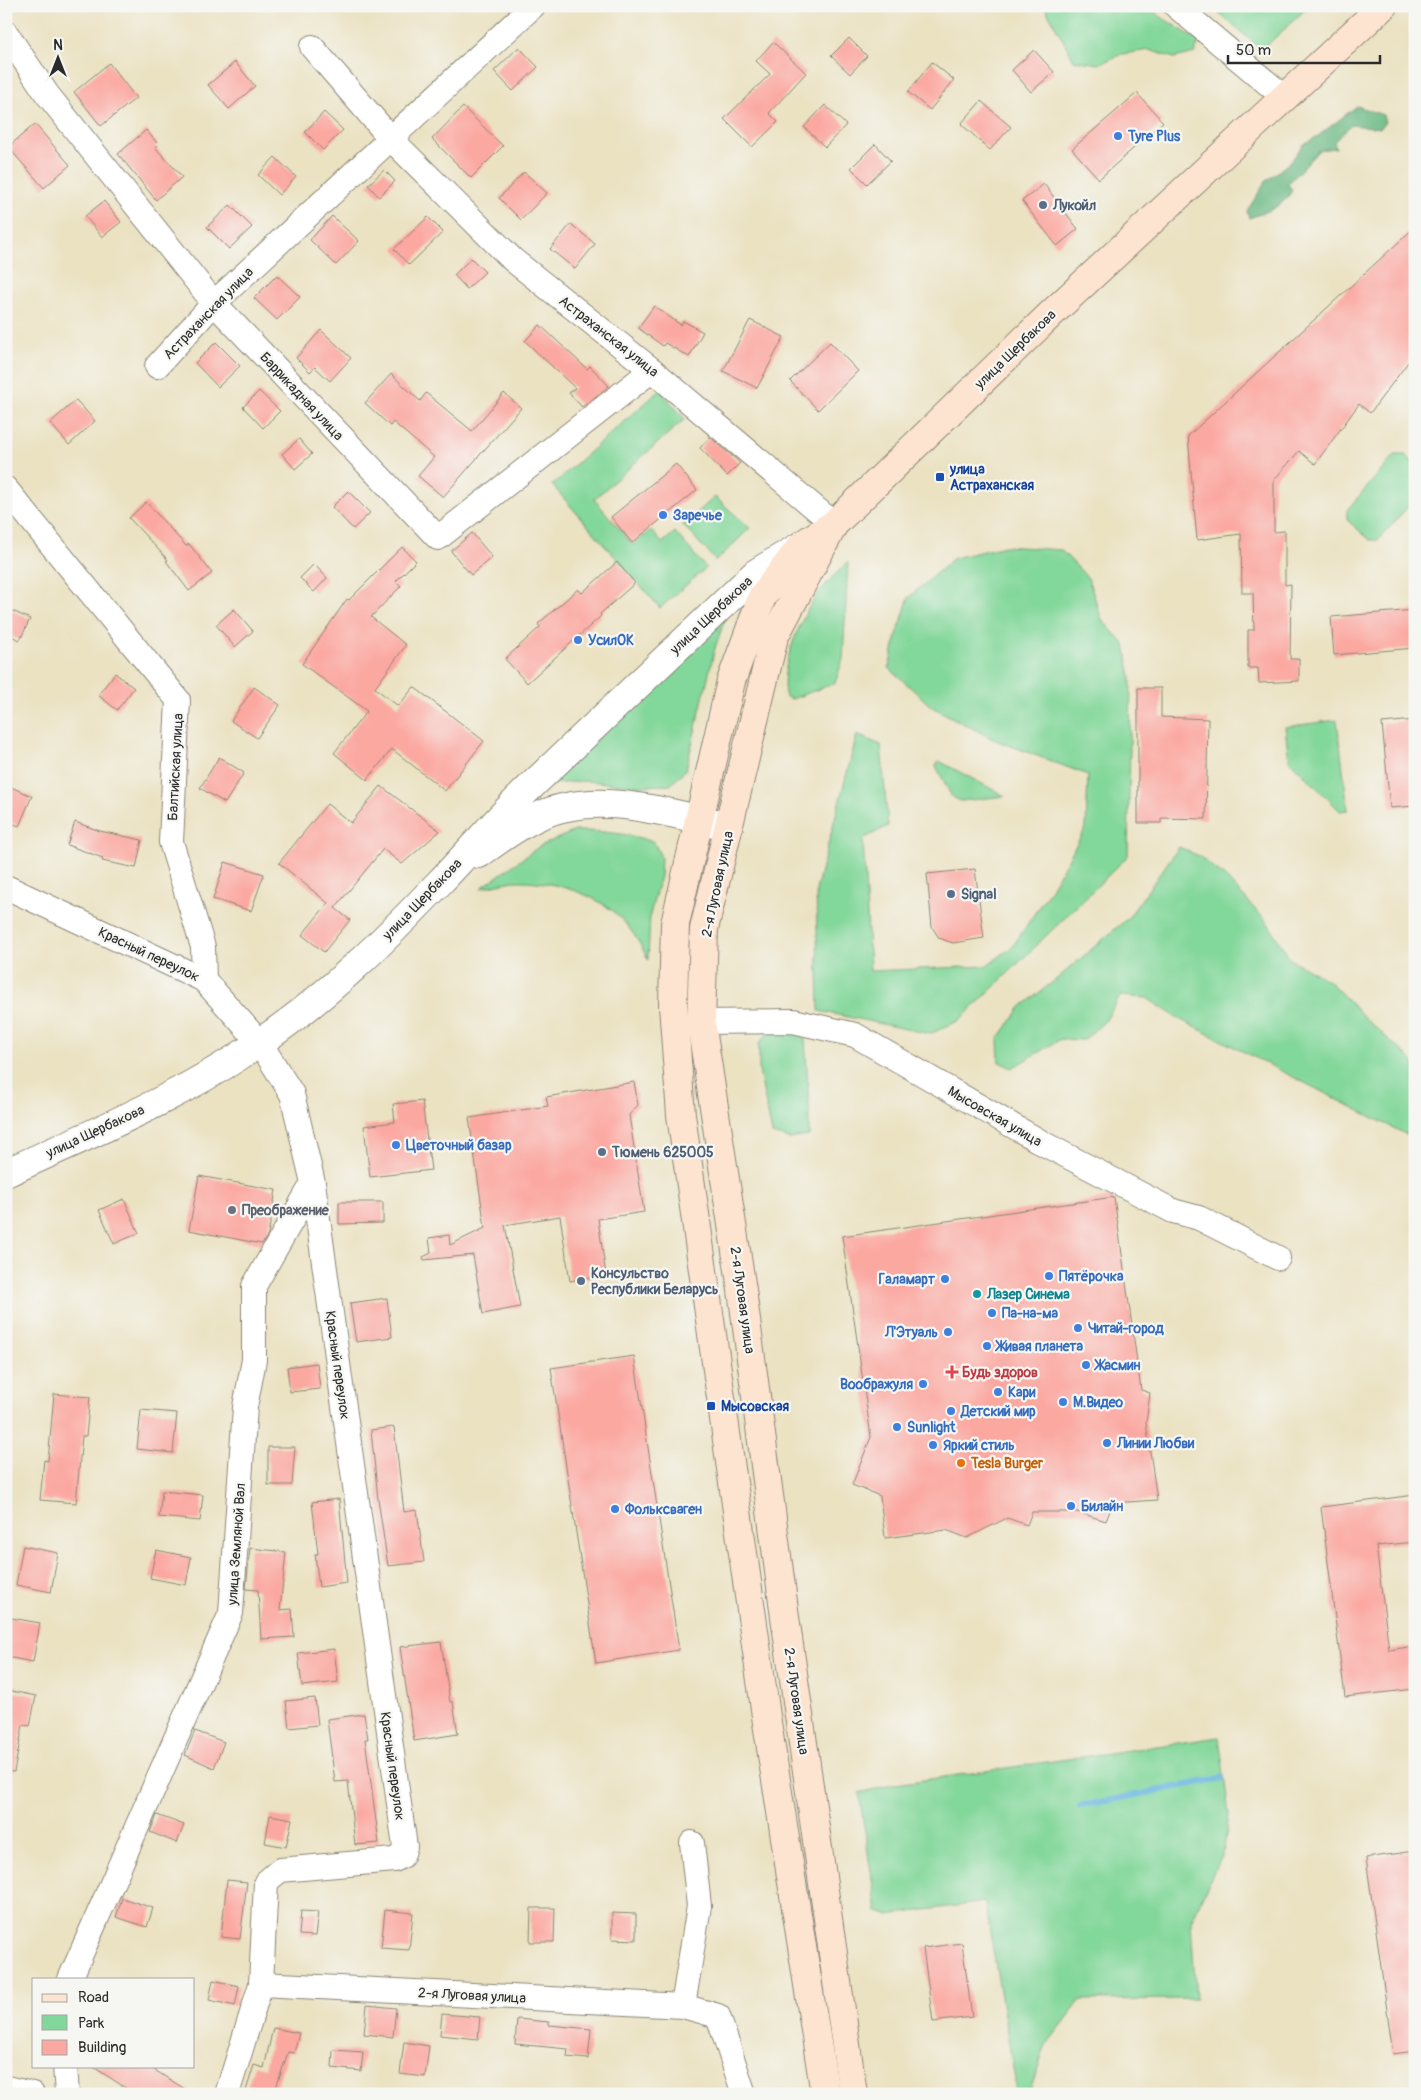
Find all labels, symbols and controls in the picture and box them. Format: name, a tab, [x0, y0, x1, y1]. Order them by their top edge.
north arrow	[32, 32, 82, 82]
scale bar	[1228, 32, 1381, 64]
text: N	[53, 37, 63, 54]
text: 50 m	[1236, 41, 1271, 60]
place label: Tyre Plus	[1127, 128, 1181, 145]
marker: Tyre Plus	[1112, 130, 1124, 142]
place label: Лукойл	[1052, 197, 1096, 214]
marker: Лукойл	[1037, 199, 1049, 211]
street label: Астраханская улица	[160, 264, 257, 363]
street label: Астраханская улица	[555, 292, 662, 381]
street label: улица Щербакова	[970, 306, 1060, 393]
street label: Баррикадная улица	[256, 349, 347, 444]
place label: улица Астраханская	[949, 461, 1034, 494]
marker: улица Астраханская	[934, 471, 946, 483]
place label: Заречье	[673, 507, 723, 524]
marker: Заречье	[657, 509, 669, 521]
street label: улица Щербакова	[666, 573, 756, 659]
place label: УсилОК	[588, 632, 634, 649]
marker: УсилОК	[572, 634, 584, 646]
street label: Балтийская улица	[164, 713, 187, 821]
street label: 2-я Луговая улица	[698, 830, 737, 939]
street label: улица Щербакова	[379, 855, 465, 944]
place label: Signal	[961, 886, 996, 903]
marker: Signal	[945, 888, 957, 900]
street label: Красный переулок	[96, 924, 202, 985]
street label: Мысовская улица	[945, 1083, 1045, 1150]
street label: улица Щербакова	[42, 1101, 147, 1162]
place label: Цветочный базар	[406, 1137, 512, 1154]
marker: Цветочный базар	[390, 1139, 402, 1151]
place label: Тюмень 625005	[611, 1144, 714, 1161]
marker: Тюмень 625005	[596, 1146, 608, 1158]
place label: Преображение	[242, 1202, 330, 1219]
marker: Преображение	[226, 1204, 238, 1216]
street label: 2-я Луговая улица	[727, 1245, 758, 1355]
place label: Консульство Республики Беларусь	[591, 1265, 719, 1298]
place label: Пятёрочка	[1059, 1268, 1124, 1285]
marker: Пятёрочка	[1043, 1270, 1055, 1282]
place label: Галамарт	[879, 1271, 936, 1288]
marker: Галамарт	[939, 1273, 951, 1285]
marker: Консульство Республики Беларусь	[575, 1275, 587, 1287]
place label: Лазер Синема	[986, 1286, 1070, 1303]
marker: Лазер Синема	[971, 1288, 983, 1300]
place label: Па-на-ма	[1002, 1305, 1059, 1322]
marker: Па-на-ма	[986, 1307, 998, 1319]
street label: Красный переулок	[321, 1310, 354, 1421]
place label: Читай-город	[1088, 1320, 1164, 1337]
marker: Читай-город	[1072, 1322, 1084, 1334]
place label: Л'Этуаль	[884, 1324, 938, 1341]
marker: Л'Этуаль	[942, 1326, 954, 1338]
place label: Живая планета	[994, 1338, 1084, 1355]
marker: Живая планета	[981, 1340, 993, 1352]
place label: Жасмин	[1093, 1357, 1140, 1374]
marker: Жасмин	[1080, 1359, 1092, 1371]
place label: Будь здоров	[962, 1364, 1038, 1381]
marker: Будь здоров	[946, 1366, 958, 1378]
place label: Воображуля	[840, 1376, 913, 1393]
marker: Воображуля	[917, 1378, 929, 1390]
place label: Кари	[1008, 1384, 1036, 1401]
marker: Кари	[992, 1386, 1004, 1398]
place label: М.Видео	[1073, 1394, 1124, 1411]
marker: М.Видео	[1057, 1396, 1069, 1408]
place label: Мысовская	[721, 1398, 789, 1415]
marker: Мысовская	[705, 1400, 717, 1412]
place label: Детский мир	[960, 1403, 1036, 1420]
marker: Детский мир	[945, 1405, 957, 1417]
place label: Sunlight	[907, 1419, 956, 1436]
marker: Sunlight	[891, 1421, 903, 1433]
place label: Линии Любви	[1116, 1435, 1195, 1452]
place label: Яркий стиль	[943, 1437, 1015, 1454]
marker: Линии Любви	[1101, 1437, 1113, 1449]
marker: Яркий стиль	[927, 1439, 939, 1451]
place label: Tesla Burger	[970, 1455, 1044, 1472]
marker: Tesla Burger	[955, 1457, 967, 1469]
street label: улица Земляной Вал	[224, 1482, 249, 1607]
place label: Билайн	[1081, 1498, 1123, 1515]
marker: Билайн	[1065, 1500, 1077, 1512]
place label: Фольксваген	[624, 1501, 702, 1518]
marker: Фольксваген	[609, 1503, 621, 1515]
street label: 2-я Луговая улица	[781, 1646, 812, 1756]
street label: Красный переулок	[376, 1711, 409, 1822]
legend	[32, 1978, 195, 2068]
street label: 2-я Луговая улица	[418, 1984, 526, 2007]
text: Road	[78, 1988, 109, 2007]
text: Park	[78, 2014, 105, 2033]
text: Building	[78, 2038, 126, 2057]

